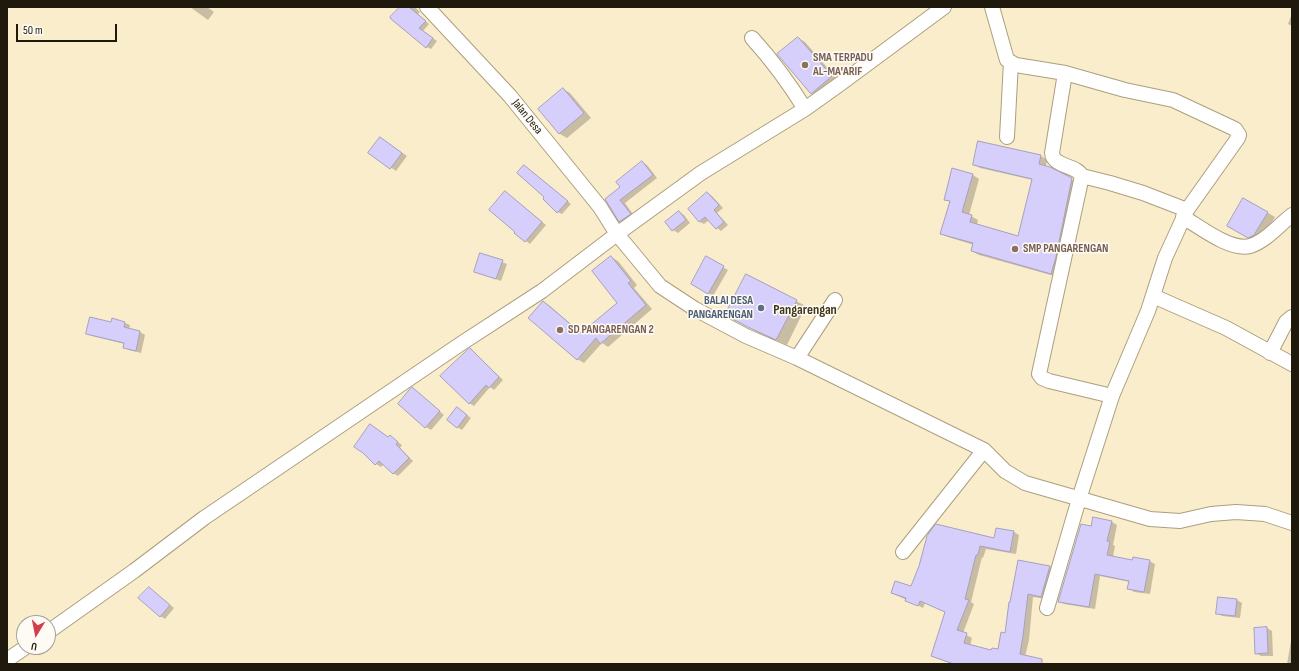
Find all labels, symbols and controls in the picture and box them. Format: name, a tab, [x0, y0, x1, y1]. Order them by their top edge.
scale bar	[18, 16, 119, 42]
text: 50 m	[23, 23, 43, 38]
place label: SMA TERPADU AL-MA'ARIF	[813, 51, 873, 79]
marker: SMA TERPADU AL-MA'ARIF	[800, 60, 810, 70]
street label: Jalan Desa	[509, 97, 545, 137]
place label: SMP PANGARENGAN	[1023, 242, 1108, 256]
marker: SMP PANGARENGAN	[1010, 244, 1020, 254]
place label: BALAI DESA PANGARENGAN	[688, 294, 753, 322]
district label: Pangarengan	[773, 302, 837, 318]
marker: BALAI DESA PANGARENGAN	[756, 303, 766, 313]
place label: SD PANGARENGAN 2	[568, 323, 654, 337]
marker: SD PANGARENGAN 2	[555, 325, 565, 335]
north arrow	[16, 615, 56, 655]
text: U	[30, 639, 38, 653]

